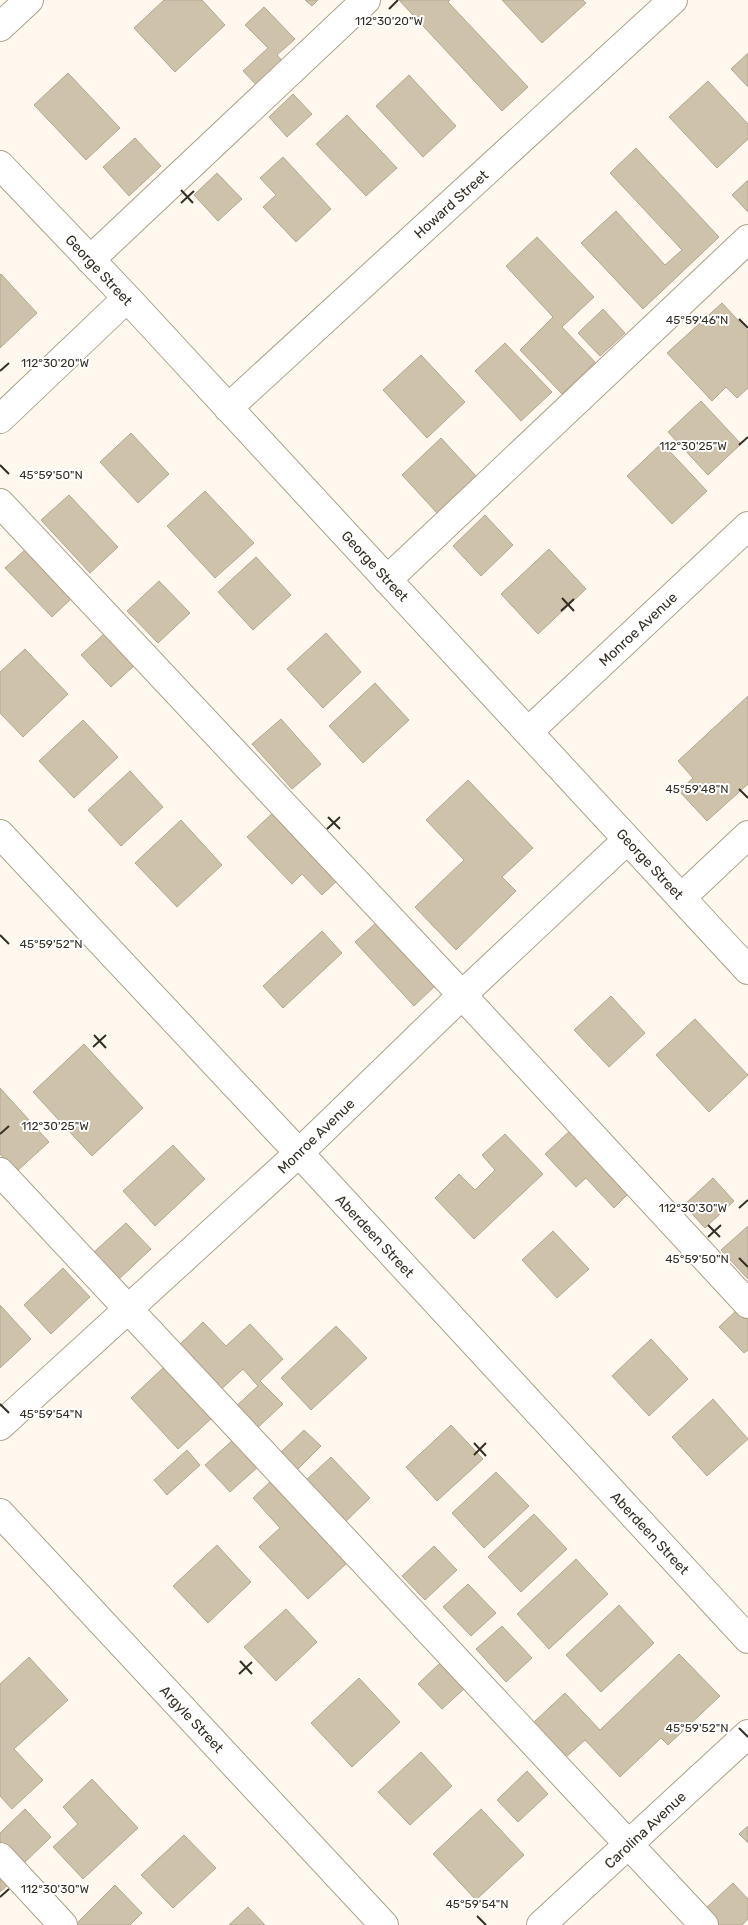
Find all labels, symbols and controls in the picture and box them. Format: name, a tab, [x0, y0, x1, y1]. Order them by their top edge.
text: 112°30'20"W	[355, 14, 423, 28]
street label: Howard Street	[411, 166, 492, 242]
street label: George Street	[61, 231, 136, 310]
text: 45°59'46"N	[666, 313, 728, 327]
text: 112°30'20"W	[21, 356, 89, 370]
text: 112°30'25"W	[659, 439, 727, 453]
text: 45°59'50"N	[19, 468, 83, 482]
street label: George Street	[337, 527, 412, 606]
street label: Monroe Avenue	[596, 589, 681, 670]
text: 45°59'48"N	[665, 782, 729, 796]
street label: George Street	[612, 825, 687, 904]
text: 45°59'52"N	[19, 937, 83, 951]
street label: Monroe Avenue	[274, 1095, 359, 1177]
text: 112°30'25"W	[21, 1119, 89, 1133]
street label: Aberdeen Street	[332, 1191, 418, 1282]
text: 112°30'30"W	[659, 1201, 728, 1215]
text: 45°59'50"N	[665, 1252, 729, 1266]
text: 45°59'54"N	[19, 1407, 83, 1421]
street label: Aberdeen Street	[607, 1488, 693, 1579]
street label: Argyle Street	[156, 1682, 227, 1757]
text: 45°59'52"N	[665, 1721, 729, 1735]
street label: Carolina Avenue	[601, 1788, 690, 1873]
text: 112°30'30"W	[21, 1882, 90, 1896]
text: 45°59'54"N	[445, 1897, 509, 1911]

